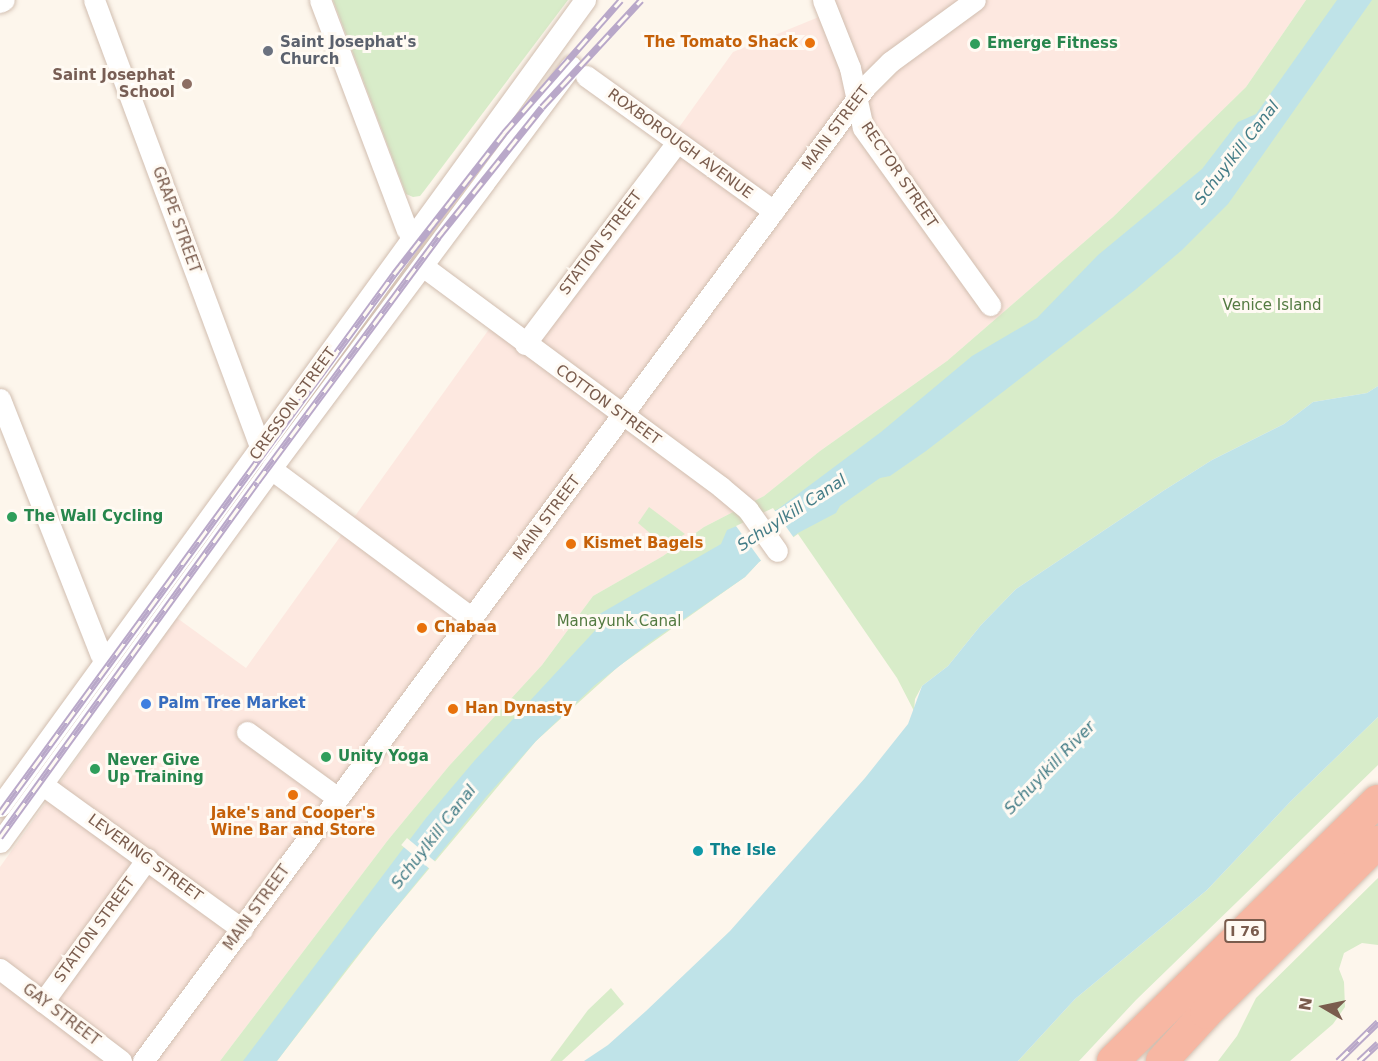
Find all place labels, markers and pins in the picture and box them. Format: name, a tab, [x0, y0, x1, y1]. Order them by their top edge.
place label: Saint Josephat's Church	[280, 33, 416, 68]
place label: The Tomato Shack	[644, 34, 798, 52]
place label: Emerge Fitness	[987, 35, 1118, 53]
marker: The Tomato Shack	[803, 36, 817, 50]
marker: Emerge Fitness	[968, 37, 982, 51]
marker: Saint Josephat's Church	[261, 44, 275, 58]
place label: Saint Josephat School	[52, 66, 175, 101]
marker: Saint Josephat School	[180, 77, 194, 91]
place label: The Wall Cycling	[24, 508, 163, 526]
marker: The Wall Cycling	[5, 510, 19, 524]
place label: Kismet Bagels	[583, 535, 703, 553]
marker: Kismet Bagels	[564, 537, 578, 551]
place label: Chabaa	[434, 619, 497, 637]
marker: Chabaa	[415, 621, 429, 635]
place label: Palm Tree Market	[158, 695, 306, 713]
marker: Palm Tree Market	[139, 697, 153, 711]
place label: Han Dynasty	[465, 700, 572, 718]
marker: Han Dynasty	[446, 702, 460, 716]
place label: Unity Yoga	[338, 748, 429, 766]
marker: Unity Yoga	[319, 750, 333, 764]
place label: Never Give Up Training	[107, 751, 204, 786]
marker: Never Give Up Training	[88, 762, 102, 776]
marker: Jake's and Cooper's Wine Bar and Store	[286, 788, 300, 802]
place label: Jake's and Cooper's Wine Bar and Store	[211, 804, 375, 839]
place label: The Isle	[710, 842, 776, 860]
marker: The Isle	[691, 844, 705, 858]

